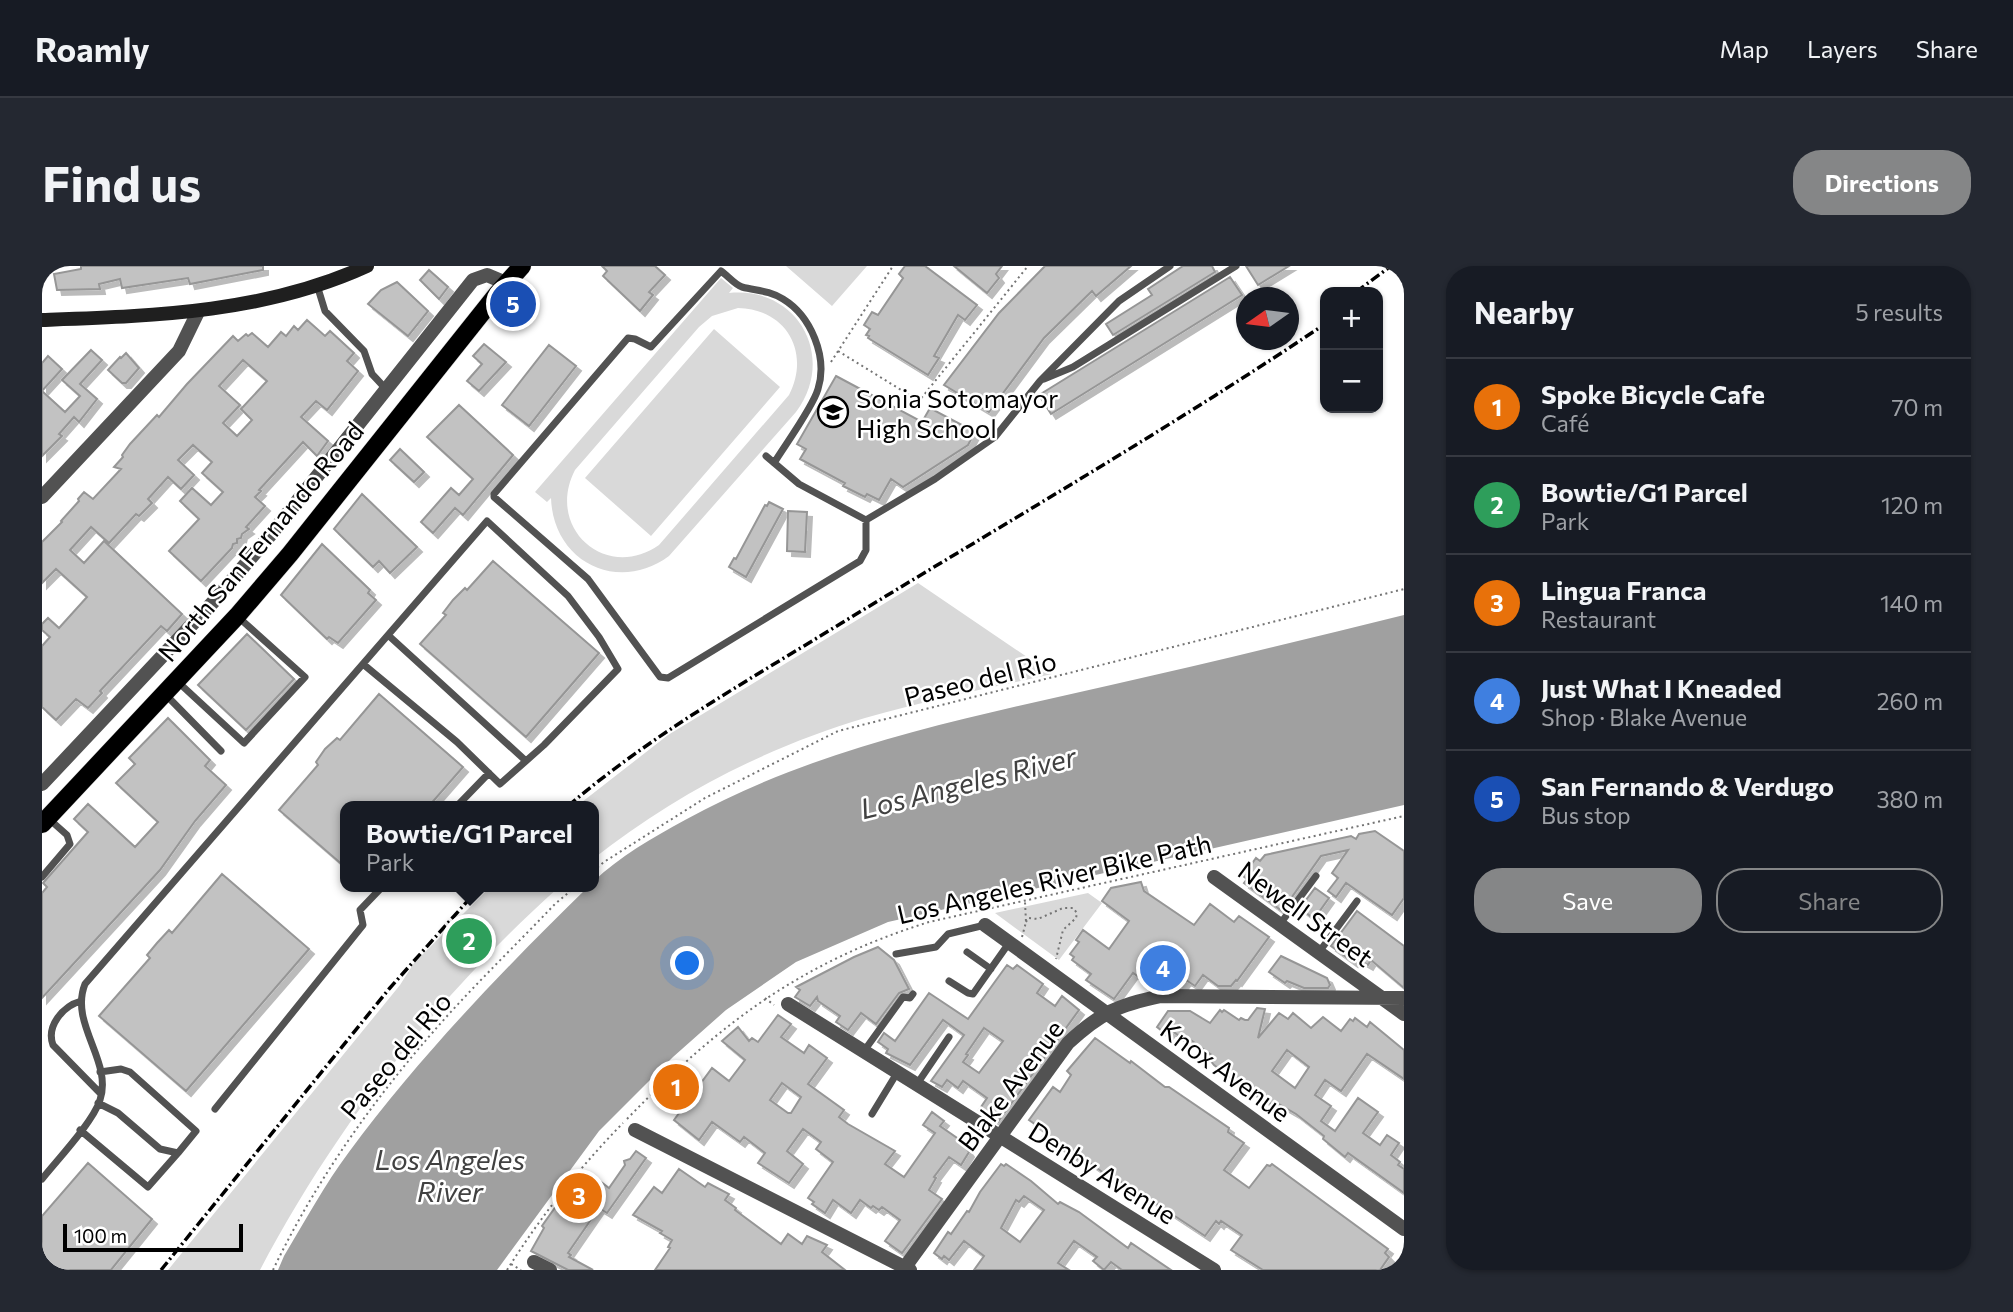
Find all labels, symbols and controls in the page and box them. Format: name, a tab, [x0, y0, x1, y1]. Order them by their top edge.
text: Roamly	[35, 28, 150, 69]
text: Map	[1720, 34, 1769, 63]
text: Layers	[1807, 34, 1878, 63]
text: Share	[1916, 34, 1978, 63]
button: Directions	[1793, 150, 1971, 215]
text: Find us	[42, 152, 201, 212]
pin: 5	[490, 278, 536, 330]
north arrow	[1236, 287, 1299, 350]
map controls	[1320, 287, 1383, 413]
button: +	[1320, 287, 1383, 350]
text: Nearby	[1474, 293, 1574, 330]
text: 5 results	[1855, 298, 1943, 326]
button: −	[1320, 350, 1383, 413]
text: Spoke Bicycle Cafe	[1541, 378, 1765, 409]
place label: Sonia Sotomayor High School	[856, 382, 1058, 443]
text: 1	[1492, 393, 1502, 421]
text: 70 m	[1891, 393, 1943, 421]
school or university icon: Sonia Sotomayor High School	[816, 395, 850, 429]
text: Café	[1541, 409, 1589, 437]
street label: North San Fernando Road	[151, 415, 369, 667]
text: Bowtie/G1 Parcel	[1541, 476, 1748, 507]
text: 2	[1490, 491, 1504, 519]
text: 120 m	[1881, 491, 1943, 519]
text: Park	[1541, 507, 1589, 535]
text: Lingua Franca	[1541, 574, 1706, 605]
text: 3	[1490, 589, 1504, 617]
text: 140 m	[1880, 589, 1943, 617]
text: Restaurant	[1541, 605, 1656, 633]
street label: Paseo del Rio	[901, 644, 1059, 712]
text: Just What I Kneaded	[1541, 672, 1782, 703]
text: 4	[1490, 687, 1504, 715]
text: 260 m	[1877, 687, 1943, 715]
text: Shop · Blake Avenue	[1541, 703, 1747, 731]
water label: Los Angeles River	[856, 738, 1080, 825]
text: San Fernando & Verdugo	[1541, 770, 1834, 801]
text: 5	[1490, 785, 1504, 813]
text: 380 m	[1876, 785, 1943, 813]
popup	[340, 801, 599, 892]
text: Bus stop	[1541, 801, 1631, 829]
text: Bowtie/G1 Parcel	[366, 817, 573, 848]
street label: Los Angeles River Bike Path	[894, 827, 1214, 929]
text: Park	[366, 848, 414, 876]
street label: Newell Street	[1233, 854, 1379, 972]
button: Save	[1474, 868, 1702, 933]
button: Share	[1716, 868, 1943, 933]
pin: 2	[446, 915, 492, 967]
pin: 4	[1140, 942, 1186, 994]
your location	[670, 946, 704, 980]
street label: Paseo del Rio	[333, 985, 457, 1125]
street label: Blake Avenue	[951, 1013, 1069, 1157]
street label: Knox Avenue	[1155, 1013, 1297, 1127]
pin: 1	[653, 1061, 699, 1113]
street label: Denby Avenue	[1024, 1114, 1182, 1230]
water label: Los Angeles River	[375, 1142, 525, 1208]
pin: 3	[556, 1170, 602, 1222]
scale bar	[63, 1221, 243, 1253]
text: 100 m	[74, 1224, 127, 1247]

